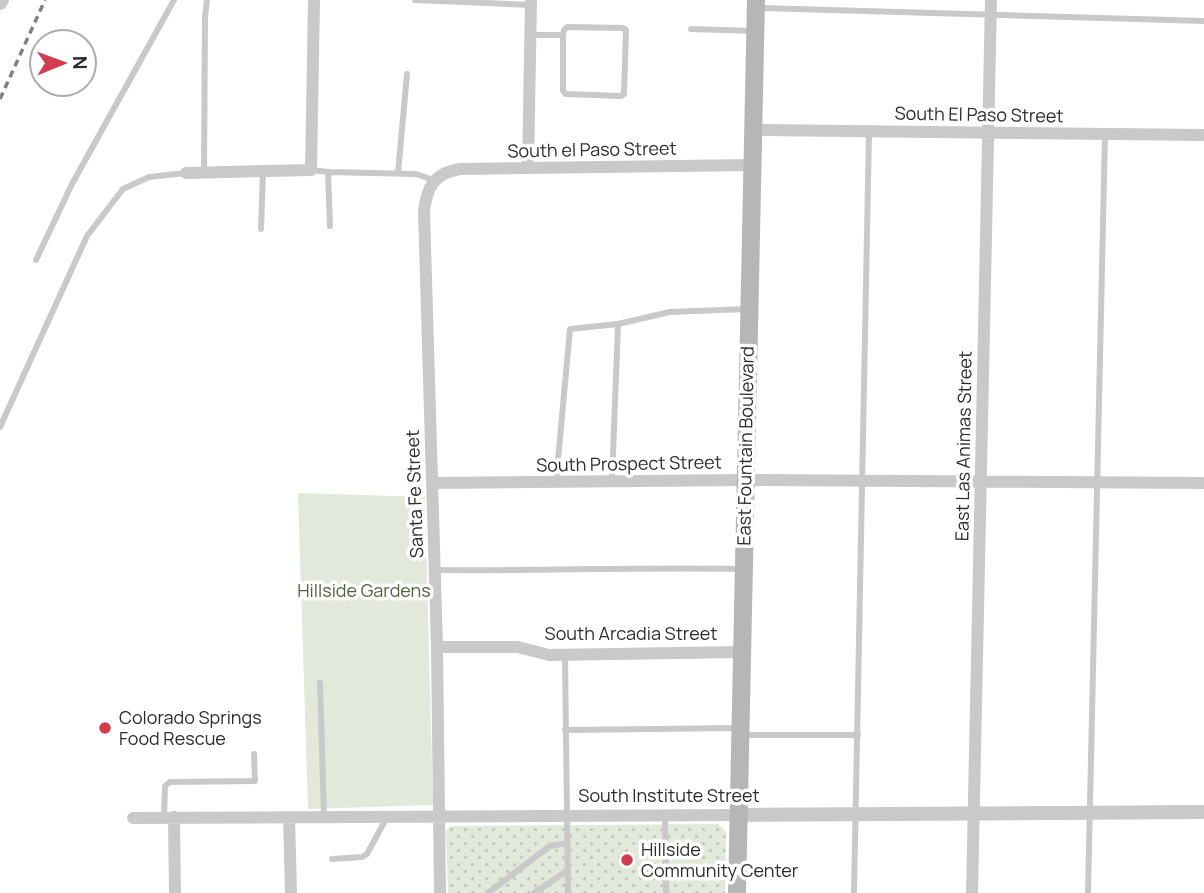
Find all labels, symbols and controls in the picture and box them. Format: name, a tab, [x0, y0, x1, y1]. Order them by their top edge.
north arrow	[28, 28, 98, 98]
text: N	[67, 56, 93, 70]
street label: South El Paso Street	[894, 101, 1064, 127]
street label: South el Paso Street	[507, 136, 677, 162]
street label: East Fountain Boulevard	[731, 346, 759, 546]
street label: East Las Animas Street	[949, 351, 977, 541]
street label: Santa Fe Street	[400, 429, 428, 559]
street label: South Prospect Street	[536, 449, 722, 477]
park label: Hillside Gardens	[297, 578, 431, 602]
street label: South Arcadia Street	[545, 621, 717, 645]
place label: Colorado Springs Food Rescue	[119, 705, 262, 750]
marker: Colorado Springs Food Rescue	[97, 720, 113, 736]
street label: South Institute Street	[578, 783, 760, 807]
place label: Hillside Community Center	[641, 837, 799, 882]
marker: Hillside Community Center	[619, 852, 635, 868]

